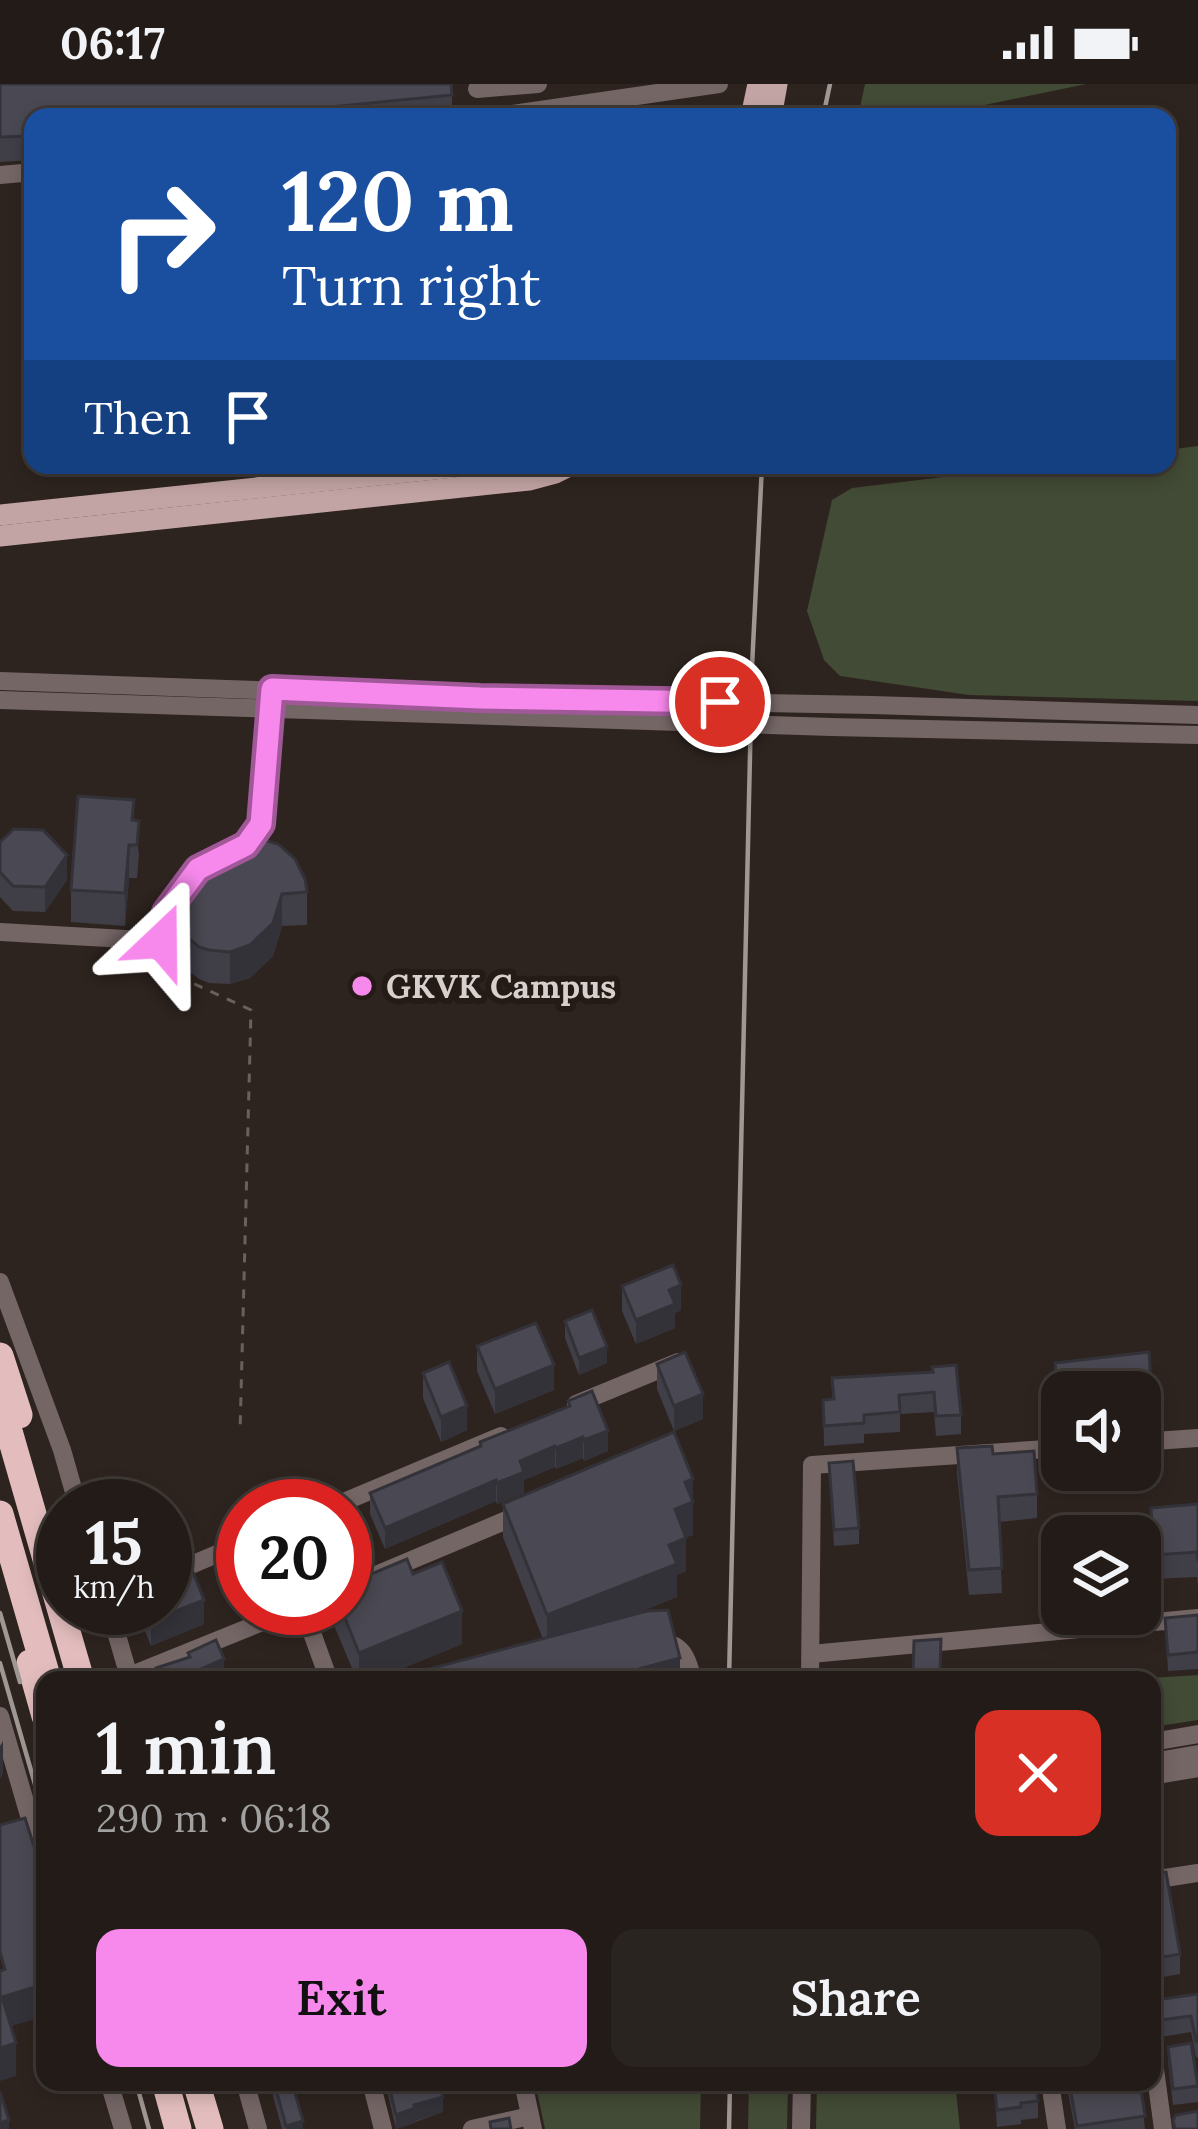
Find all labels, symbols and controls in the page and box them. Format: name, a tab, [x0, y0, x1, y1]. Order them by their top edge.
text: 06:17	[60, 14, 165, 71]
text: 120 m	[282, 146, 514, 254]
icon: right	[84, 156, 240, 312]
text: Turn right	[282, 251, 541, 320]
icon: arrive	[215, 384, 281, 450]
text: Then	[84, 389, 191, 446]
pin	[669, 651, 771, 753]
icon: arrive	[687, 669, 753, 735]
position arrow	[98, 878, 224, 1004]
place label: GKVK Campus	[386, 965, 616, 1007]
marker: GKVK Campus	[349, 973, 375, 999]
map controls	[1041, 1371, 1161, 1635]
button: sound	[1041, 1371, 1161, 1491]
speed limit sign: 20	[216, 1479, 372, 1635]
text: 15	[86, 1504, 142, 1580]
button: layers	[1041, 1515, 1161, 1635]
text: km/h	[73, 1568, 155, 1606]
text: 1 min	[96, 1702, 276, 1794]
button: close	[975, 1710, 1101, 1836]
text: 290 m · 06:18	[96, 1793, 332, 1843]
button: Exit	[96, 1929, 587, 2067]
button: Share	[611, 1929, 1101, 2067]

